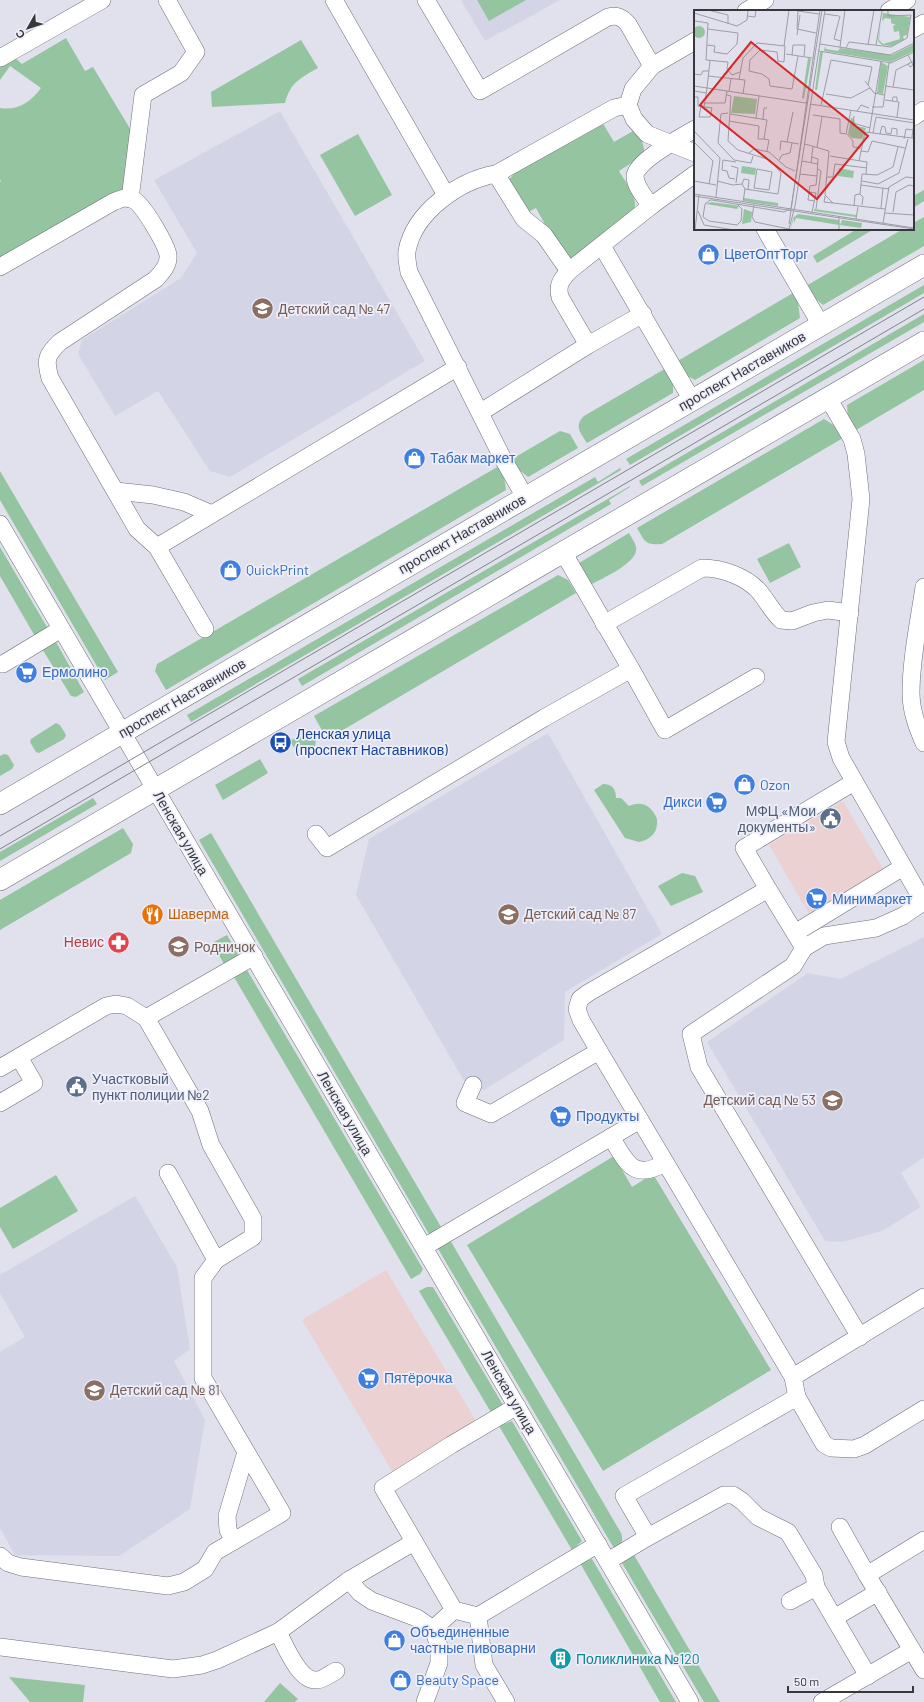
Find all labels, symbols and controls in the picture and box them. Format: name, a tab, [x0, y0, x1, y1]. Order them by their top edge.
north arrow	[8, 8, 48, 48]
inset map	[694, 10, 914, 230]
text: С	[12, 27, 27, 42]
shop icon: ЦветОптТорг	[696, 241, 722, 267]
place label: ЦветОптТорг	[724, 245, 808, 262]
school or university icon: Детский сад № 47	[250, 296, 276, 322]
place label: Детский сад № 47	[278, 300, 390, 317]
street label: проспект Наставников	[675, 327, 809, 414]
shop icon: Табак маркет	[401, 445, 427, 471]
place label: Табак маркет	[430, 449, 516, 466]
street label: проспект Наставников	[395, 490, 529, 577]
shop icon: QuickPrint	[218, 557, 244, 583]
place label: QuickPrint	[246, 561, 309, 578]
street label: проспект Наставников	[115, 654, 249, 741]
supermarket icon: Ермолино	[13, 659, 39, 685]
place label: Ермолино	[42, 663, 108, 680]
place label: Ленская улица (проспект Наставников)	[295, 725, 448, 758]
bus stop icon: Ленская улица (проспект Наставников)	[267, 729, 293, 755]
shop icon: Ozon	[732, 772, 758, 798]
place label: Ozon	[760, 776, 790, 793]
street label: Ленская улица	[150, 787, 213, 878]
supermarket icon: Дикси	[704, 789, 730, 815]
place label: Дикси	[664, 793, 702, 810]
place label: МФЦ «Мои документы»	[738, 802, 816, 835]
public building icon: МФЦ «Мои документы»	[818, 806, 844, 832]
supermarket icon: Минимаркет	[803, 886, 829, 912]
place label: Минимаркет	[832, 890, 913, 907]
restaurant icon: Шаверма	[139, 901, 165, 927]
school or university icon: Детский сад № 87	[496, 901, 522, 927]
place label: Шаверма	[168, 905, 229, 922]
place label: Детский сад № 87	[524, 905, 636, 922]
pharmacy icon: Невис	[106, 929, 132, 955]
place label: Невис	[64, 933, 104, 950]
school or university icon: Родничок	[165, 934, 191, 960]
place label: Родничок	[194, 938, 256, 955]
street label: Ленская улица	[314, 1067, 377, 1158]
place label: Участковый пункт полиции №2	[92, 1070, 210, 1103]
public building icon: Участковый пункт полиции №2	[64, 1074, 90, 1100]
school or university icon: Детский сад № 53	[819, 1087, 845, 1113]
place label: Детский сад № 53	[703, 1091, 816, 1108]
supermarket icon: Продукты	[547, 1103, 573, 1129]
place label: Продукты	[576, 1107, 639, 1124]
street label: Ленская улица	[478, 1346, 541, 1437]
supermarket icon: Пятёрочка	[356, 1365, 382, 1391]
place label: Пятёрочка	[384, 1369, 453, 1386]
school or university icon: Детский сад № 81	[82, 1377, 108, 1403]
place label: Детский сад № 81	[110, 1381, 220, 1398]
place label: Объединенные частные пивоварни	[410, 1623, 536, 1656]
shop icon: Объединенные частные пивоварни	[381, 1627, 407, 1653]
building icon: Поликлиника №120	[547, 1646, 573, 1672]
place label: Поликлиника №120	[576, 1650, 700, 1667]
shop icon: Beauty Space	[388, 1667, 414, 1693]
scale bar	[788, 1668, 913, 1694]
place label: Beauty Space	[416, 1671, 499, 1688]
text: 50 m	[794, 1674, 819, 1688]

